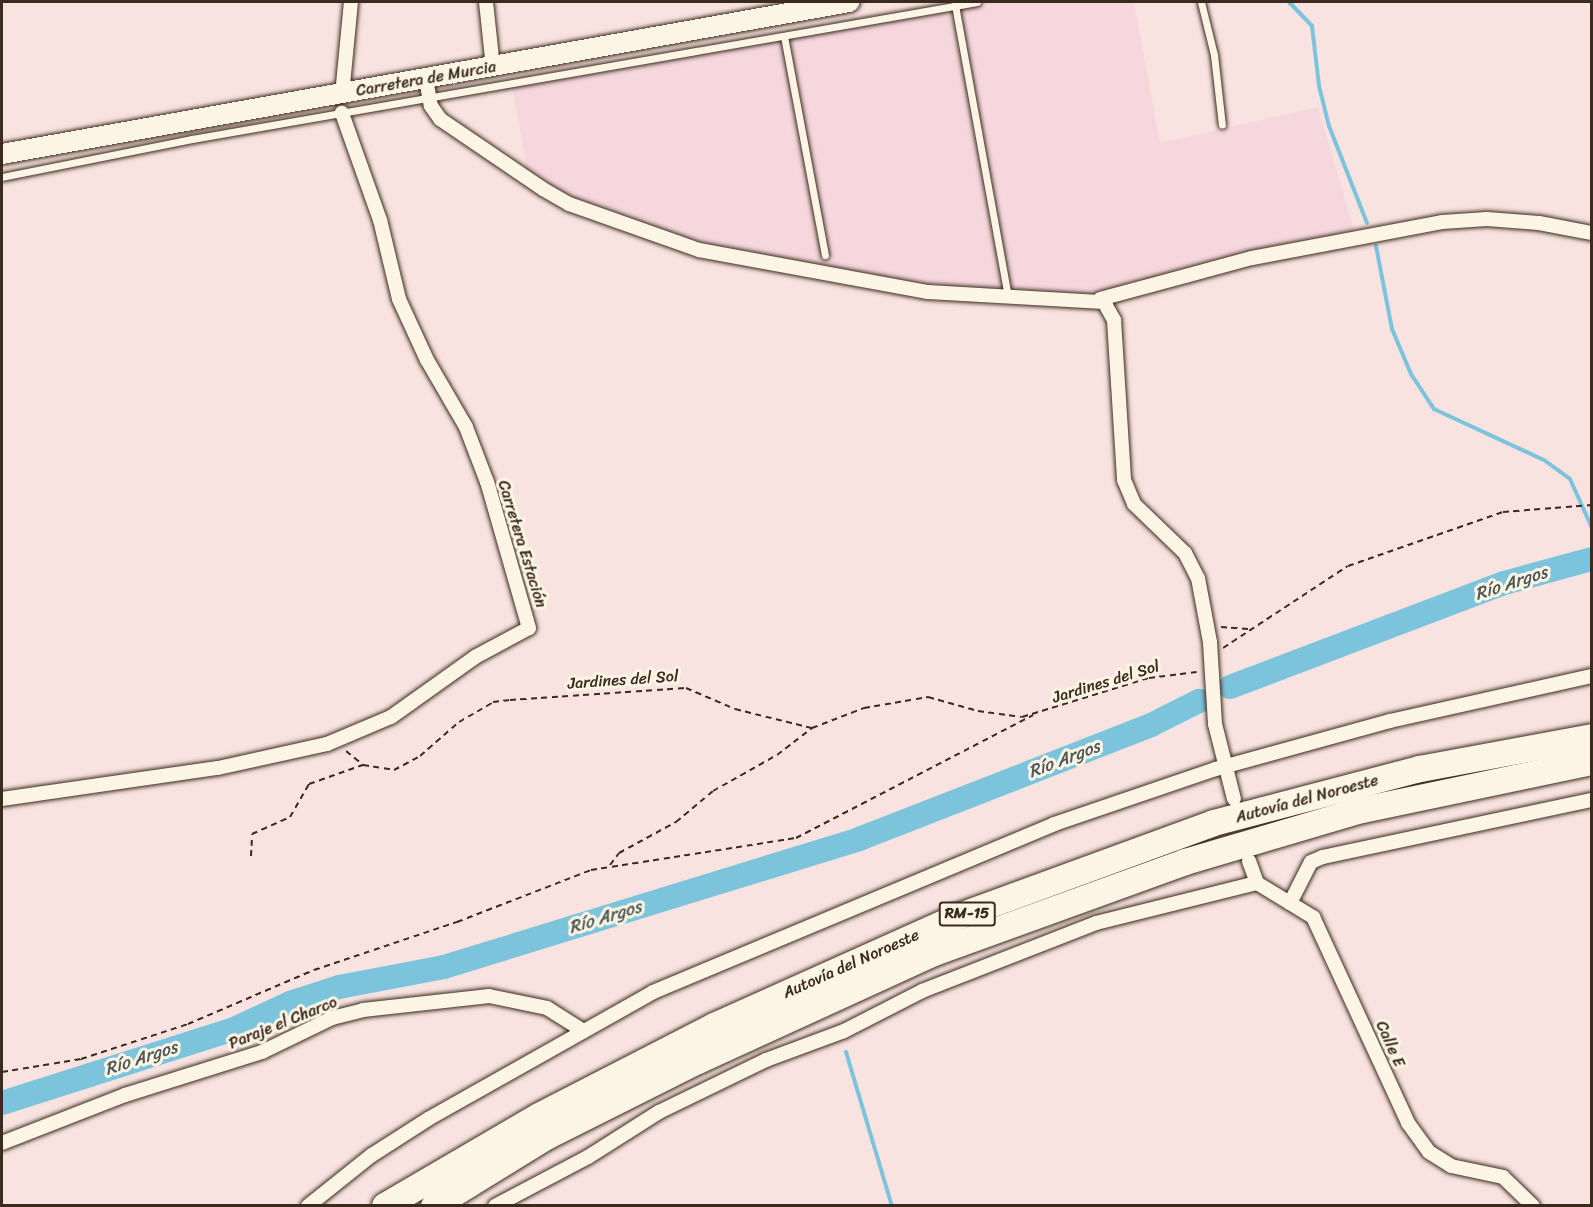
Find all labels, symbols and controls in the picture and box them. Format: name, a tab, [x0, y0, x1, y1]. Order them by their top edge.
street label: Carretera de Murcia	[355, 57, 497, 101]
street label: Carretera Estación	[493, 478, 551, 610]
water label: Río Argos	[1472, 561, 1550, 605]
street label: Jardines del Sol	[1050, 657, 1162, 707]
street label: Jardines del Sol	[567, 667, 679, 693]
water label: Río Argos	[1025, 736, 1103, 782]
street label: Autovía del Noroeste	[1233, 771, 1381, 827]
water label: Río Argos	[566, 896, 644, 938]
road number: RM-15	[938, 902, 996, 926]
street label: Autovía del Noroeste	[780, 925, 922, 1003]
street label: Paraje el Charco	[226, 992, 340, 1054]
street label: Calle E	[1371, 1018, 1409, 1070]
water label: Río Argos	[102, 1036, 180, 1080]

